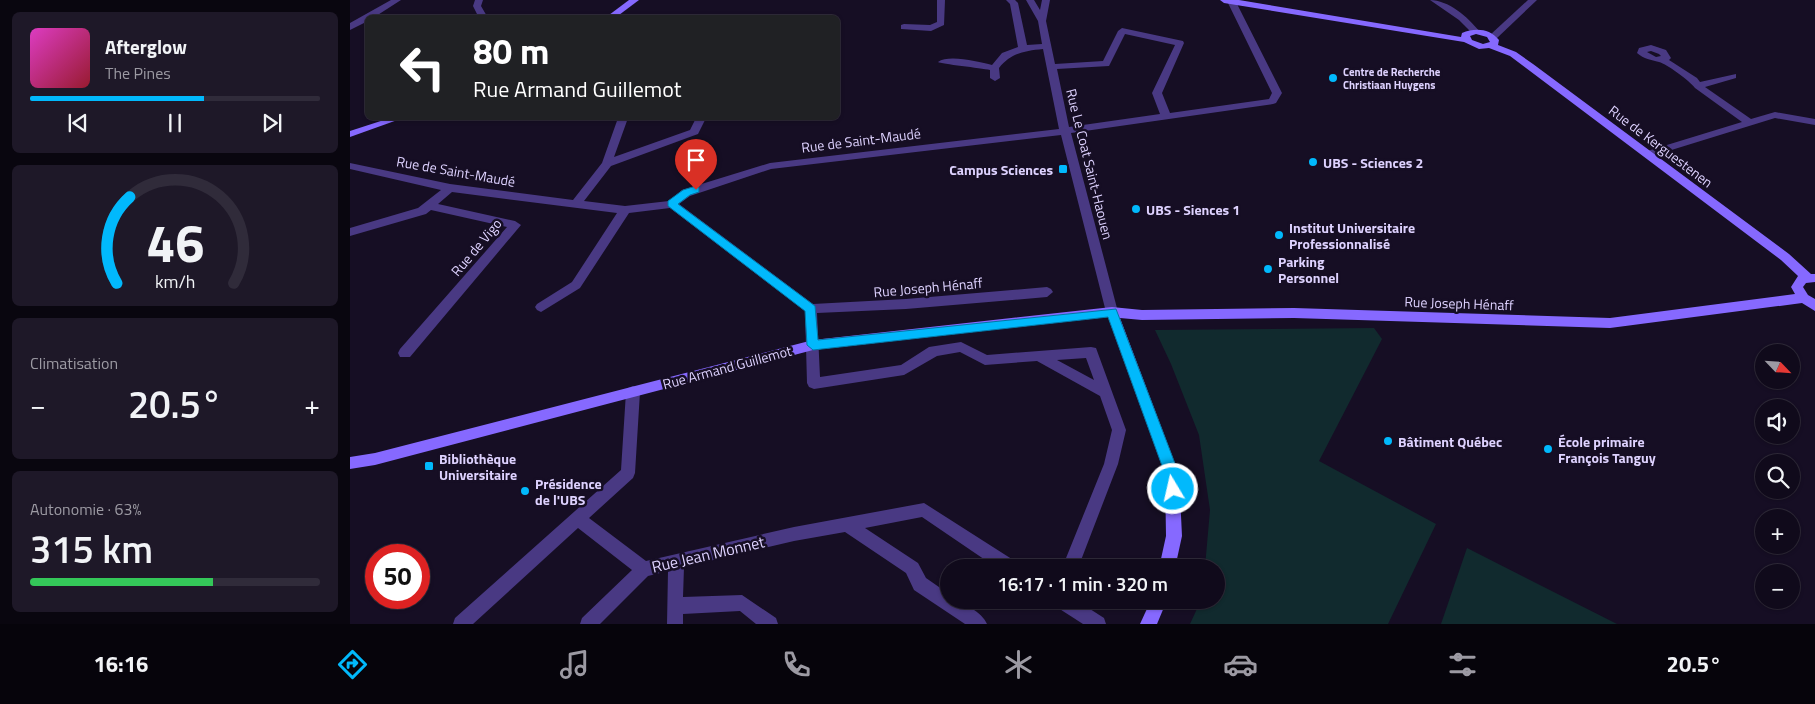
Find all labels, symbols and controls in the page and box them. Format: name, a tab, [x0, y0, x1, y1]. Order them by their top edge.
text: 80 m	[473, 24, 549, 78]
text: Afterglow	[105, 32, 187, 61]
icon: left	[390, 35, 455, 100]
text: The Pines	[105, 61, 171, 85]
place label: Centre de Recherche Christiaan Huygens	[1343, 64, 1441, 93]
text: Rue Armand Guillemot	[473, 72, 682, 106]
marker: Centre de Recherche Christiaan Huygens	[1327, 72, 1339, 84]
street label: Rue Le Coat Saint-Haouen	[1061, 86, 1119, 242]
street label: Rue de Kerguestenen	[1605, 100, 1717, 192]
icon: previous	[64, 109, 92, 137]
icon: pause	[161, 109, 189, 137]
icon: next	[258, 109, 286, 137]
street label: Rue de Saint-Maudé	[800, 122, 922, 158]
pin	[675, 139, 717, 190]
icon: arrive	[682, 146, 710, 174]
street label: Rue de Saint-Maudé	[395, 150, 517, 192]
place label: UBS - Sciences 2	[1323, 152, 1423, 173]
marker: UBS - Sciences 2	[1307, 156, 1319, 168]
place label: Campus Sciences	[949, 159, 1053, 180]
marker: Campus Sciences	[1057, 163, 1069, 175]
place label: UBS - Siences 1	[1146, 199, 1240, 220]
text: 46	[146, 203, 204, 282]
marker: UBS - Siences 1	[1130, 203, 1142, 215]
street label: Rue de Vigo	[446, 214, 506, 280]
place label: Institut Universitaire Professionnalisé	[1289, 217, 1415, 254]
marker: Institut Universitaire Professionnalisé	[1273, 229, 1285, 241]
place label: Parking Personnel	[1278, 251, 1339, 288]
marker: Parking Personnel	[1262, 263, 1274, 275]
text: km/h	[155, 268, 195, 295]
street label: Rue Joseph Hénaff	[873, 272, 984, 302]
street label: Rue Joseph Hénaff	[1404, 291, 1514, 315]
street label: Rue Armand Guillemot	[660, 340, 794, 394]
north arrow	[1755, 344, 1800, 389]
map controls	[1755, 344, 1800, 609]
text: Climatisation	[30, 351, 118, 375]
text: 20.5°	[128, 375, 222, 433]
text: −	[30, 383, 46, 426]
text: +	[304, 383, 320, 426]
button: sound	[1755, 399, 1800, 444]
place label: Bâtiment Québec	[1398, 431, 1502, 452]
place label: École primaire François Tanguy	[1558, 431, 1656, 468]
marker: Bâtiment Québec	[1382, 435, 1394, 447]
marker: École primaire François Tanguy	[1542, 443, 1554, 455]
place label: Bibliothèque Universitaire	[439, 448, 517, 485]
button: search	[1755, 454, 1800, 499]
marker: Bibliothèque Universitaire	[423, 460, 435, 472]
position arrow	[1146, 462, 1198, 514]
place label: Présidence de l'UBS	[535, 473, 602, 510]
marker: Présidence de l'UBS	[519, 485, 531, 497]
text: Autonomie · 63%	[30, 497, 142, 521]
button: +	[1755, 509, 1800, 554]
text: 315 km	[30, 520, 153, 578]
street label: Rue Jean Monnet	[649, 529, 767, 579]
speed limit sign: 50	[365, 544, 430, 609]
button: −	[1755, 564, 1800, 609]
text: 16:17 · 1 min · 320 m	[997, 569, 1168, 598]
text: 16:16	[93, 647, 148, 681]
icon: directions	[335, 647, 370, 682]
icon: music	[557, 647, 592, 682]
icon: phone	[779, 647, 814, 682]
icon: climate	[1001, 647, 1036, 682]
icon: car	[1223, 647, 1258, 682]
icon: filters	[1445, 647, 1480, 682]
text: 20.5°	[1667, 647, 1722, 681]

